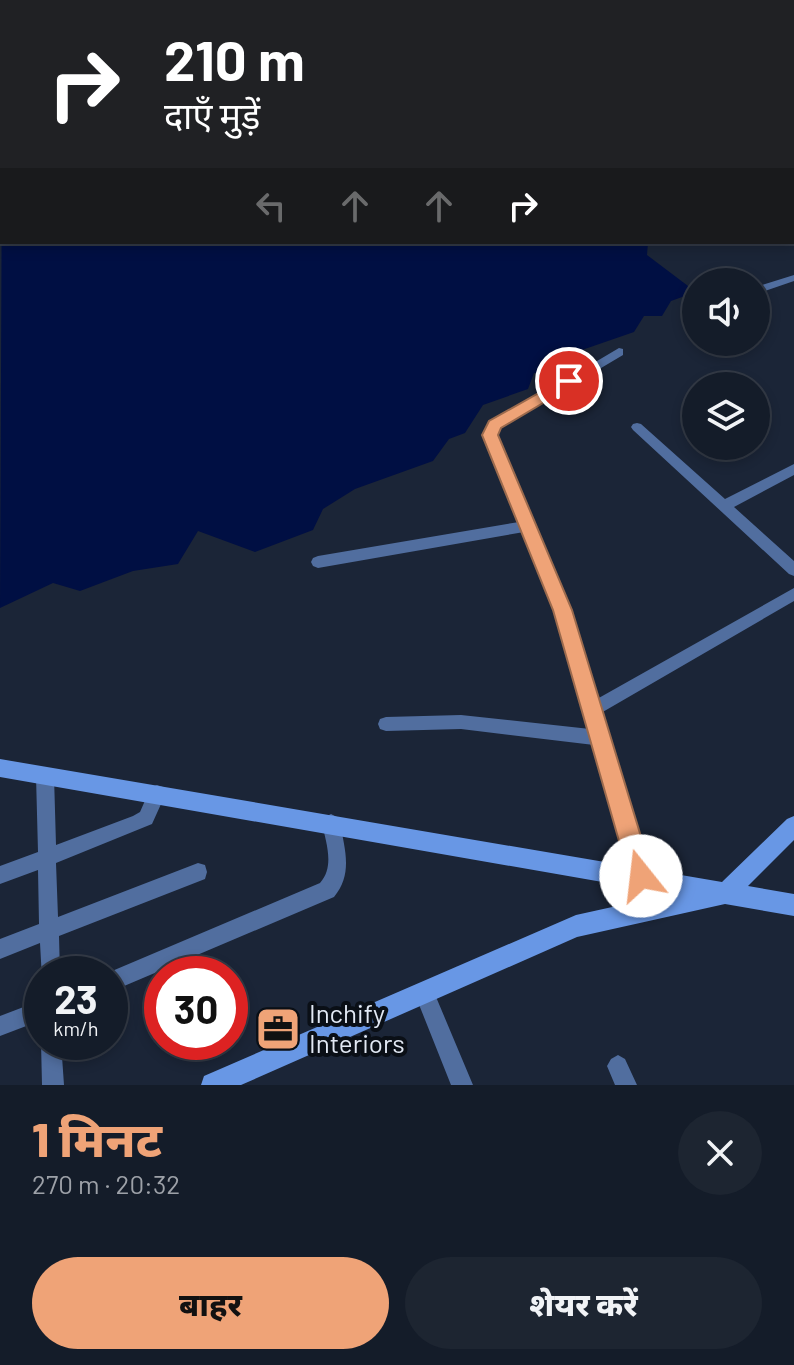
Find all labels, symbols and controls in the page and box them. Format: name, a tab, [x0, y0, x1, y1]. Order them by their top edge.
text: 210 m	[164, 25, 305, 92]
icon: right	[32, 32, 136, 136]
text: दाएँ मुड़ें	[164, 93, 260, 136]
icon: left	[249, 184, 293, 228]
icon: ahead	[333, 184, 377, 228]
icon: ahead	[417, 184, 461, 228]
icon: right	[501, 184, 545, 228]
map controls	[682, 268, 770, 460]
button: sound	[682, 268, 770, 356]
pin	[535, 347, 603, 415]
icon: arrive	[547, 359, 591, 403]
button: layers	[682, 372, 770, 460]
position arrow	[599, 834, 683, 918]
speed limit sign: 30	[144, 956, 248, 1060]
text: 23	[54, 974, 98, 1022]
place label: Inchify Interiors	[309, 997, 405, 1058]
office icon: Inchify Interiors	[254, 1005, 302, 1053]
text: km/h	[53, 1016, 99, 1040]
text: 1 मिनट	[32, 1109, 162, 1167]
button: close	[678, 1111, 762, 1195]
text: 270 m · 20:32	[32, 1168, 180, 1199]
button: बाहर	[32, 1257, 389, 1349]
button: शेयर करें	[405, 1257, 762, 1349]

